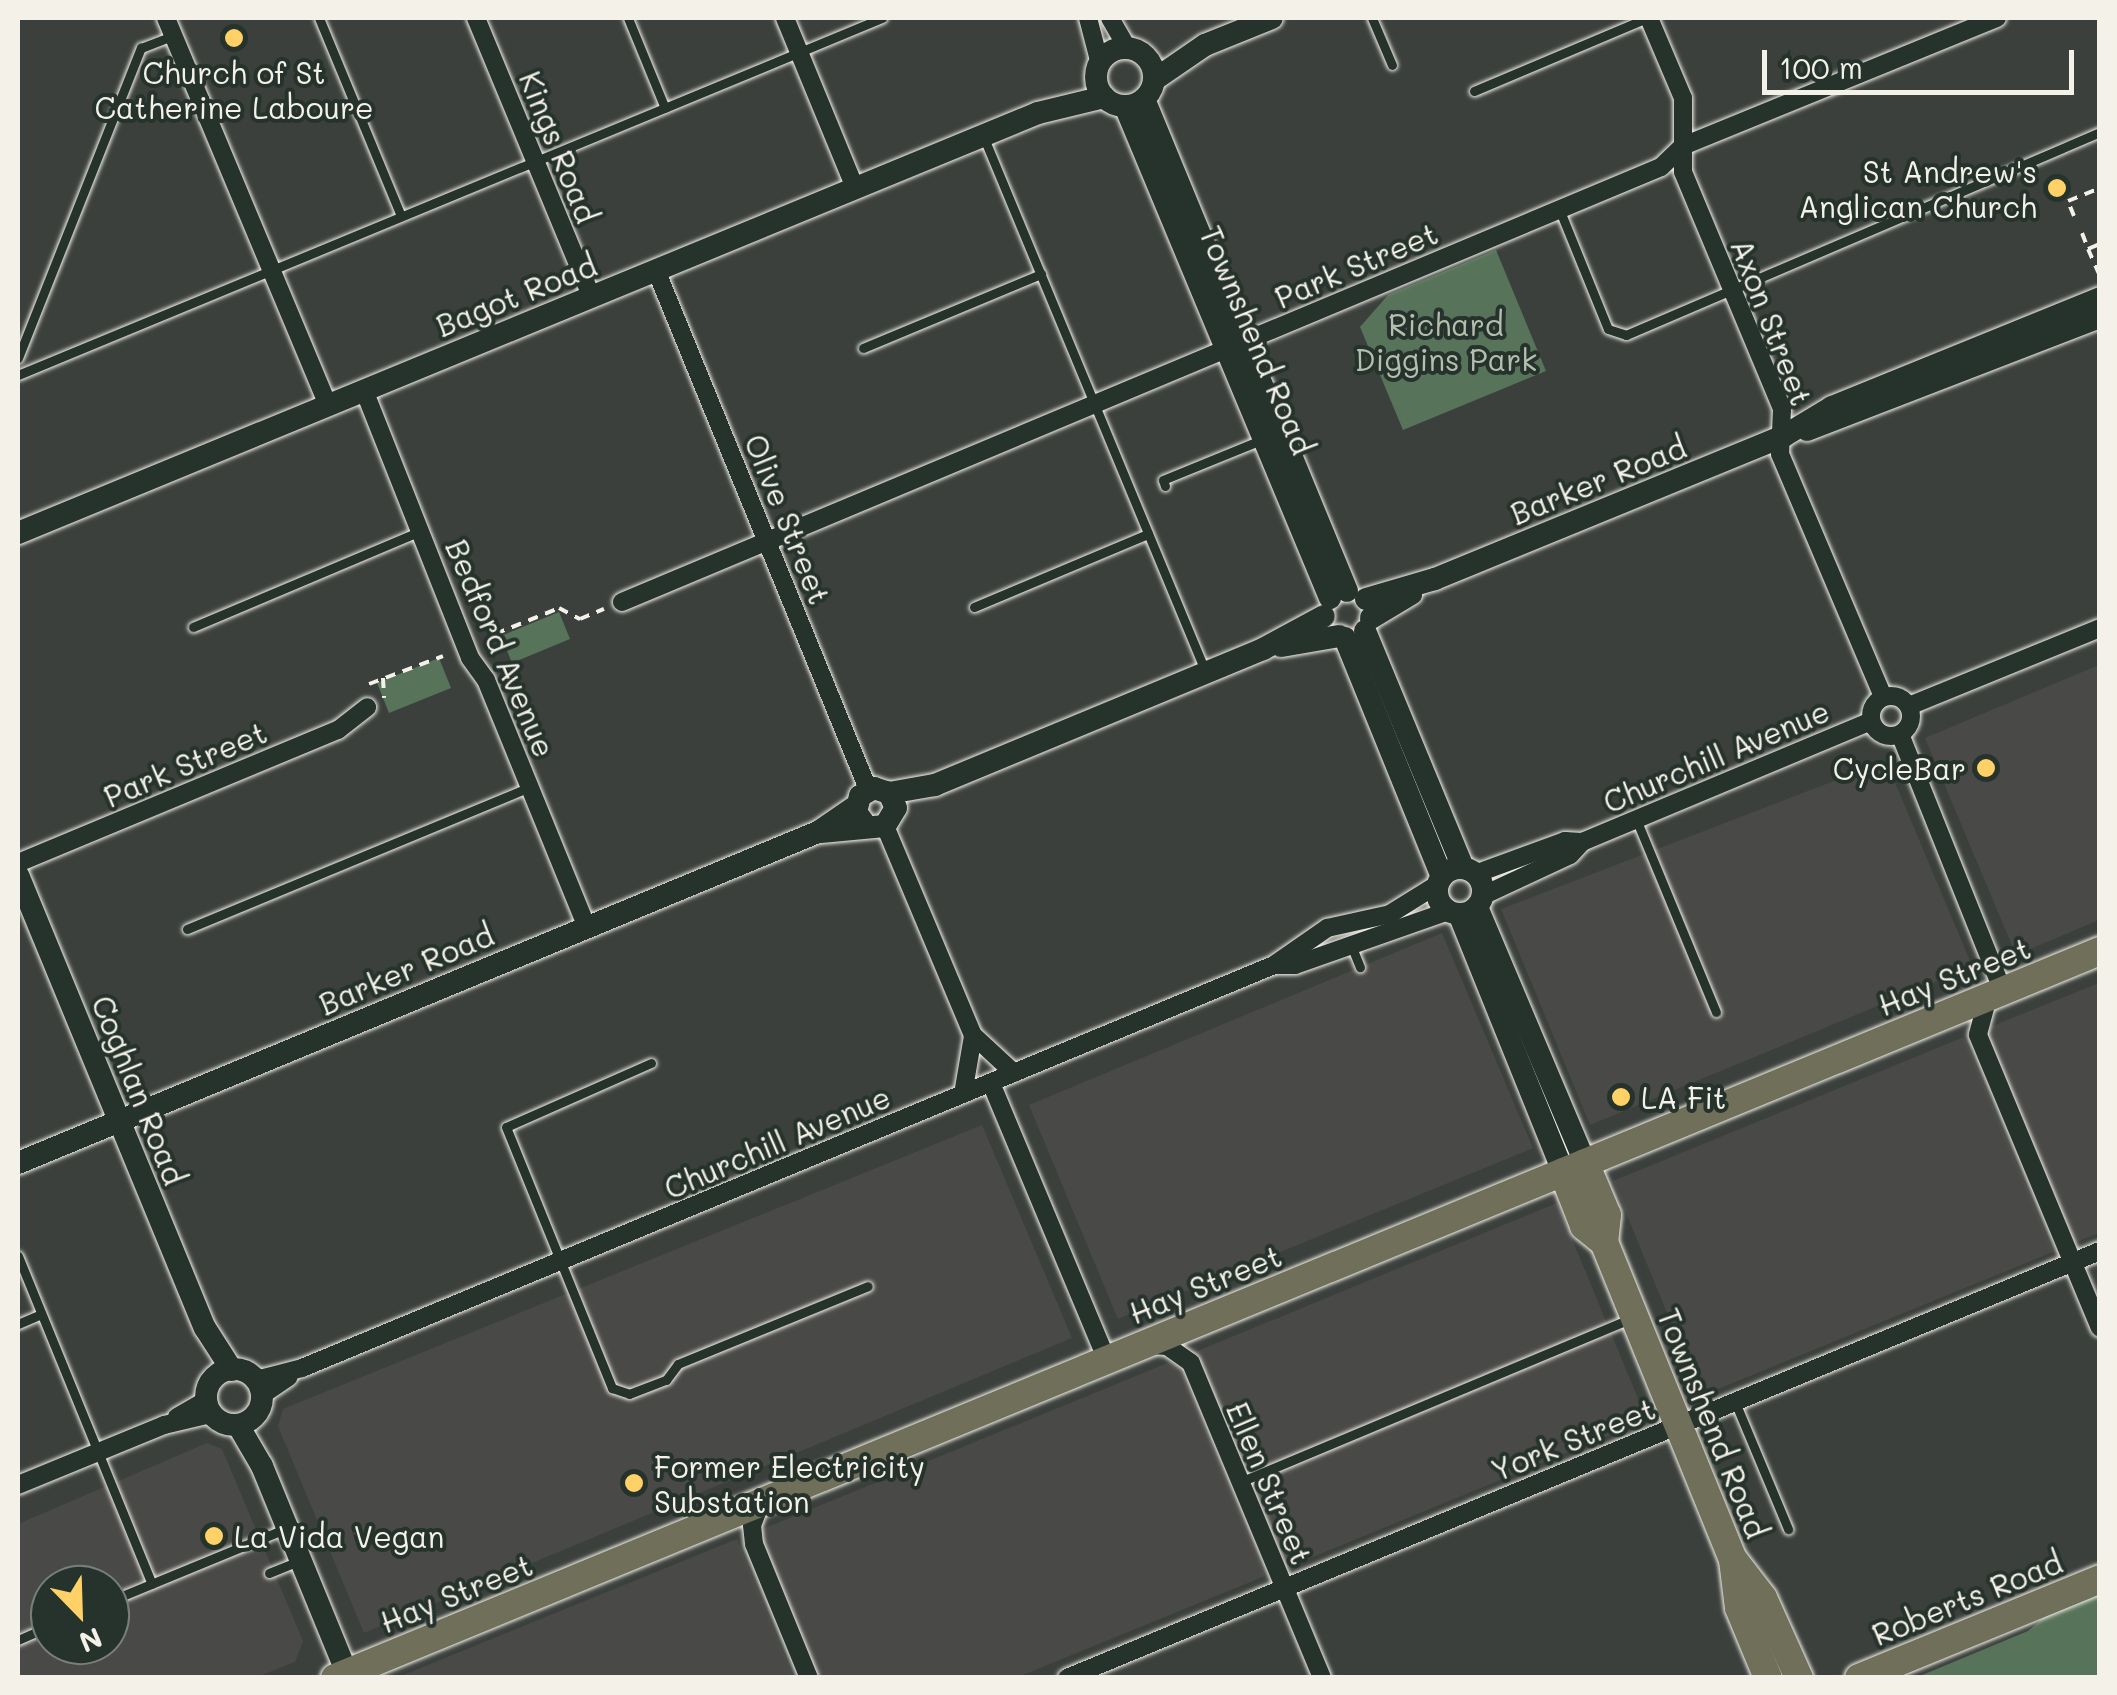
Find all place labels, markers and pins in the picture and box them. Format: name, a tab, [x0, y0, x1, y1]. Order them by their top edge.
marker: Church of St Catherine Laboure	[223, 27, 245, 49]
place label: Church of St Catherine Laboure	[94, 54, 374, 124]
place label: St Andrew's Anglican Church	[1799, 153, 2037, 224]
marker: St Andrew's Anglican Church	[2046, 177, 2068, 199]
place label: CycleBar	[1833, 750, 1966, 786]
marker: CycleBar	[1975, 757, 1997, 779]
place label: LA Fit	[1641, 1079, 1726, 1115]
marker: LA Fit	[1610, 1086, 1632, 1108]
place label: Former Electricity Substation	[654, 1448, 925, 1518]
marker: Former Electricity Substation	[623, 1472, 645, 1494]
place label: La Vida Vegan	[234, 1518, 444, 1554]
marker: La Vida Vegan	[203, 1525, 225, 1547]

